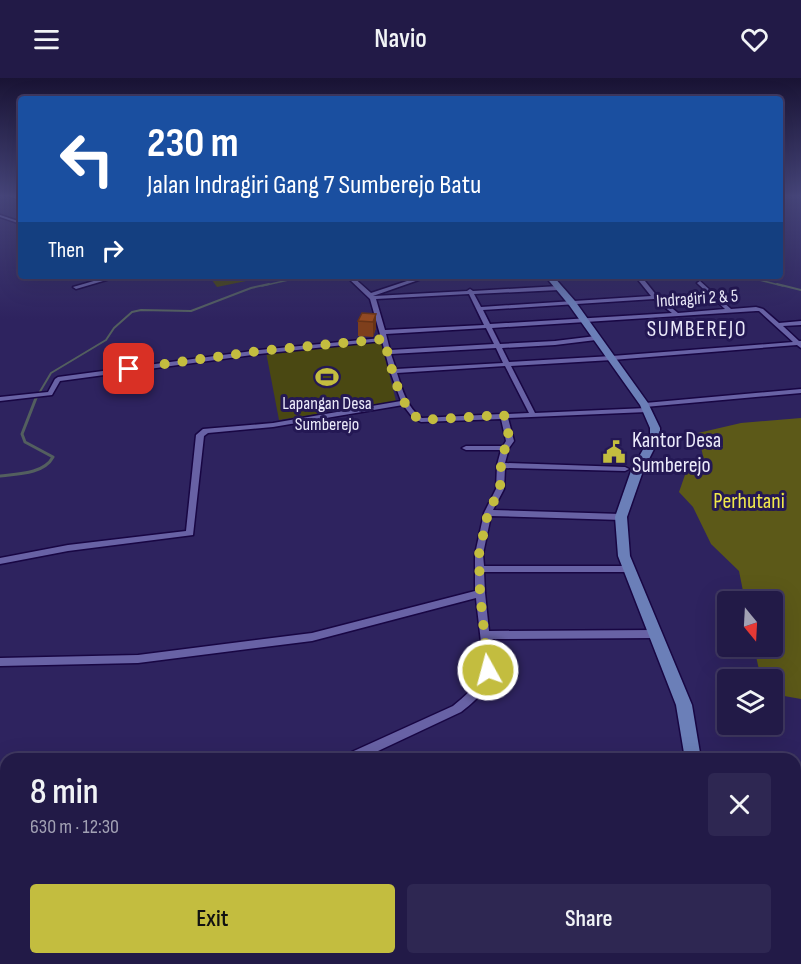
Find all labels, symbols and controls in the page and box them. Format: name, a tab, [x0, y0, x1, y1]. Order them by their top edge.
icon: menu	[30, 23, 63, 56]
text: Navio	[374, 23, 427, 55]
icon: heart	[738, 23, 771, 56]
text: 230 m	[147, 118, 239, 169]
icon: left	[48, 120, 126, 198]
text: Jalan Indragiri Gang 7 Sumberejo Batu	[147, 169, 481, 201]
icon: right	[96, 234, 129, 267]
text: Then	[48, 237, 84, 264]
street label: Indragiri 2 & 5	[655, 285, 739, 312]
district label: SUMBEREJO	[647, 316, 747, 343]
pin	[103, 343, 154, 394]
icon: arrive	[112, 352, 145, 385]
sports icon: Lapangan Desa Sumberejo	[314, 364, 340, 390]
place label: Lapangan Desa Sumberejo	[282, 393, 372, 435]
place label: Kantor Desa Sumberejo	[632, 427, 721, 479]
public building icon: Kantor Desa Sumberejo	[601, 439, 627, 465]
park label: Perhutani	[713, 488, 785, 515]
north arrow	[717, 591, 783, 657]
map controls	[717, 591, 783, 735]
position arrow	[456, 638, 520, 702]
button: layers	[717, 669, 783, 735]
text: 8 min	[30, 771, 99, 814]
button: close	[708, 773, 771, 836]
text: 630 m · 12:30	[30, 815, 119, 839]
button: Exit	[30, 884, 395, 953]
button: Share	[407, 884, 771, 953]

